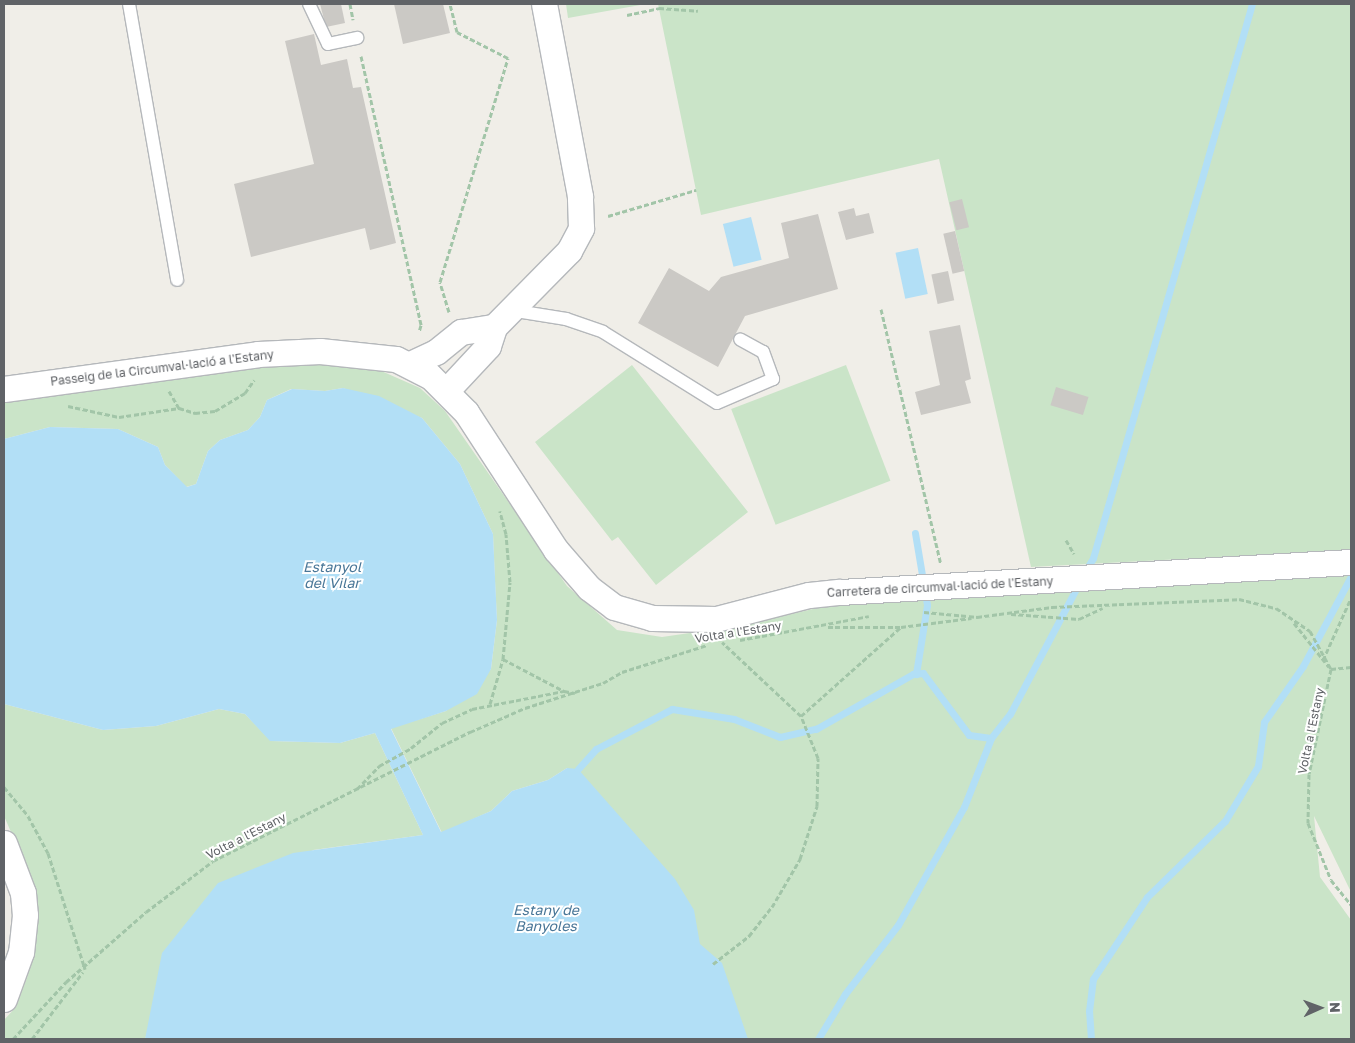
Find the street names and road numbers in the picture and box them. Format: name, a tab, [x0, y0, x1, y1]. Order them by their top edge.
street label: Passeig de la Circumval·lació a l'Estany	[49, 347, 275, 389]
street label: Carretera de circumval·lació de l'Estany	[826, 574, 1054, 600]
street label: Volta a l'Estany	[694, 618, 782, 646]
street label: Volta a l'Estany	[1295, 687, 1327, 775]
street label: Volta a l'Estany	[204, 810, 288, 862]

